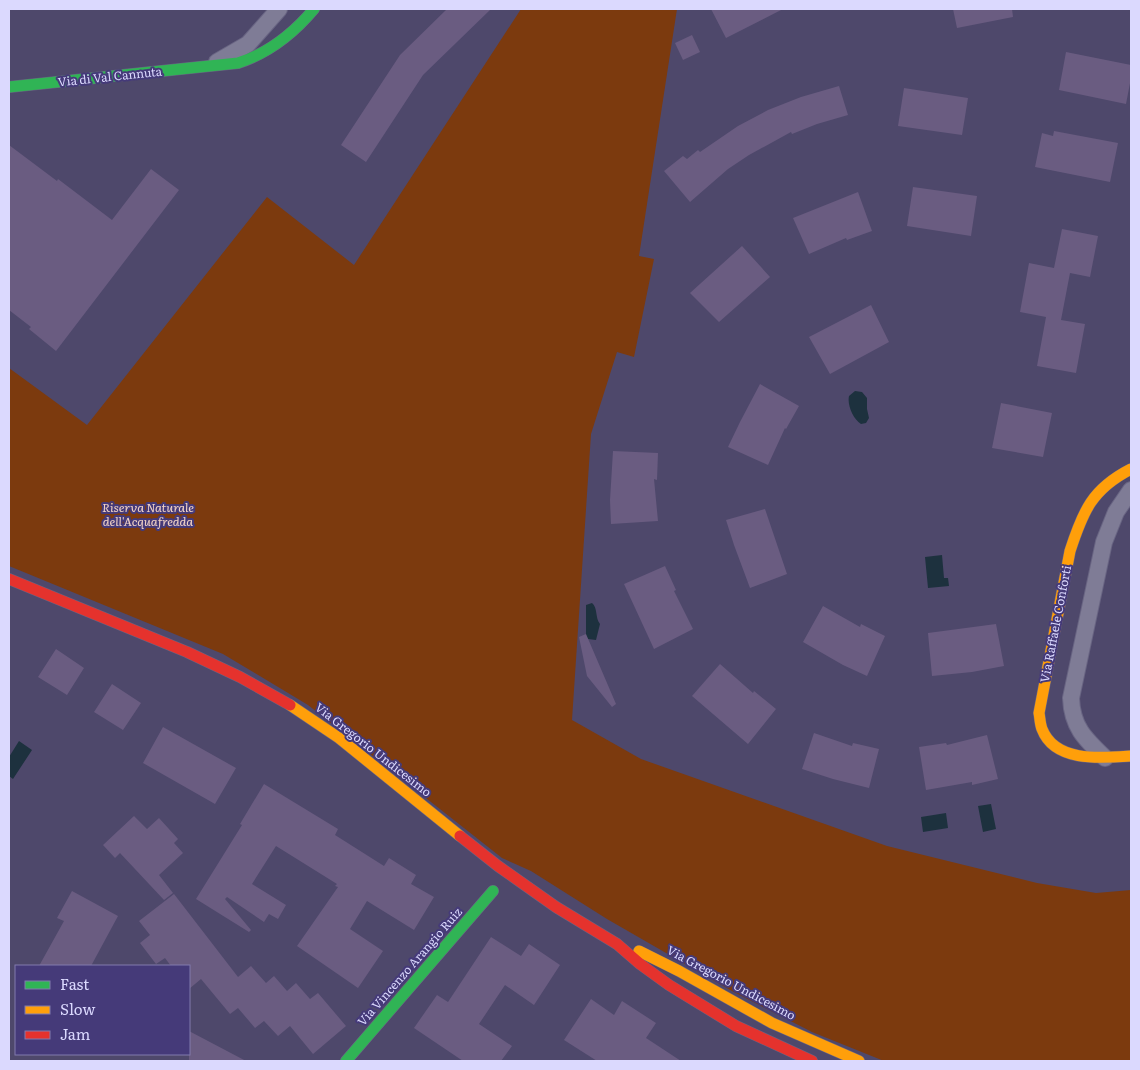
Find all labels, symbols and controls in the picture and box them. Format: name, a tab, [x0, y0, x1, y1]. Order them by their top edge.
street label: Via di Val Cannuta	[57, 62, 163, 90]
park label: Riserva Naturale dell'Acquafredda	[102, 498, 194, 530]
street label: Via Raffaele Conforti	[1035, 564, 1075, 684]
street label: Via Gregorio Undicesimo	[312, 698, 436, 800]
street label: Via Vincenzo Arangio Ruiz	[353, 903, 466, 1029]
street label: Via Gregorio Undicesimo	[664, 940, 799, 1024]
legend	[15, 965, 190, 1055]
text: Fast	[60, 972, 89, 995]
text: Slow	[60, 997, 95, 1020]
text: Jam	[60, 1022, 91, 1045]

